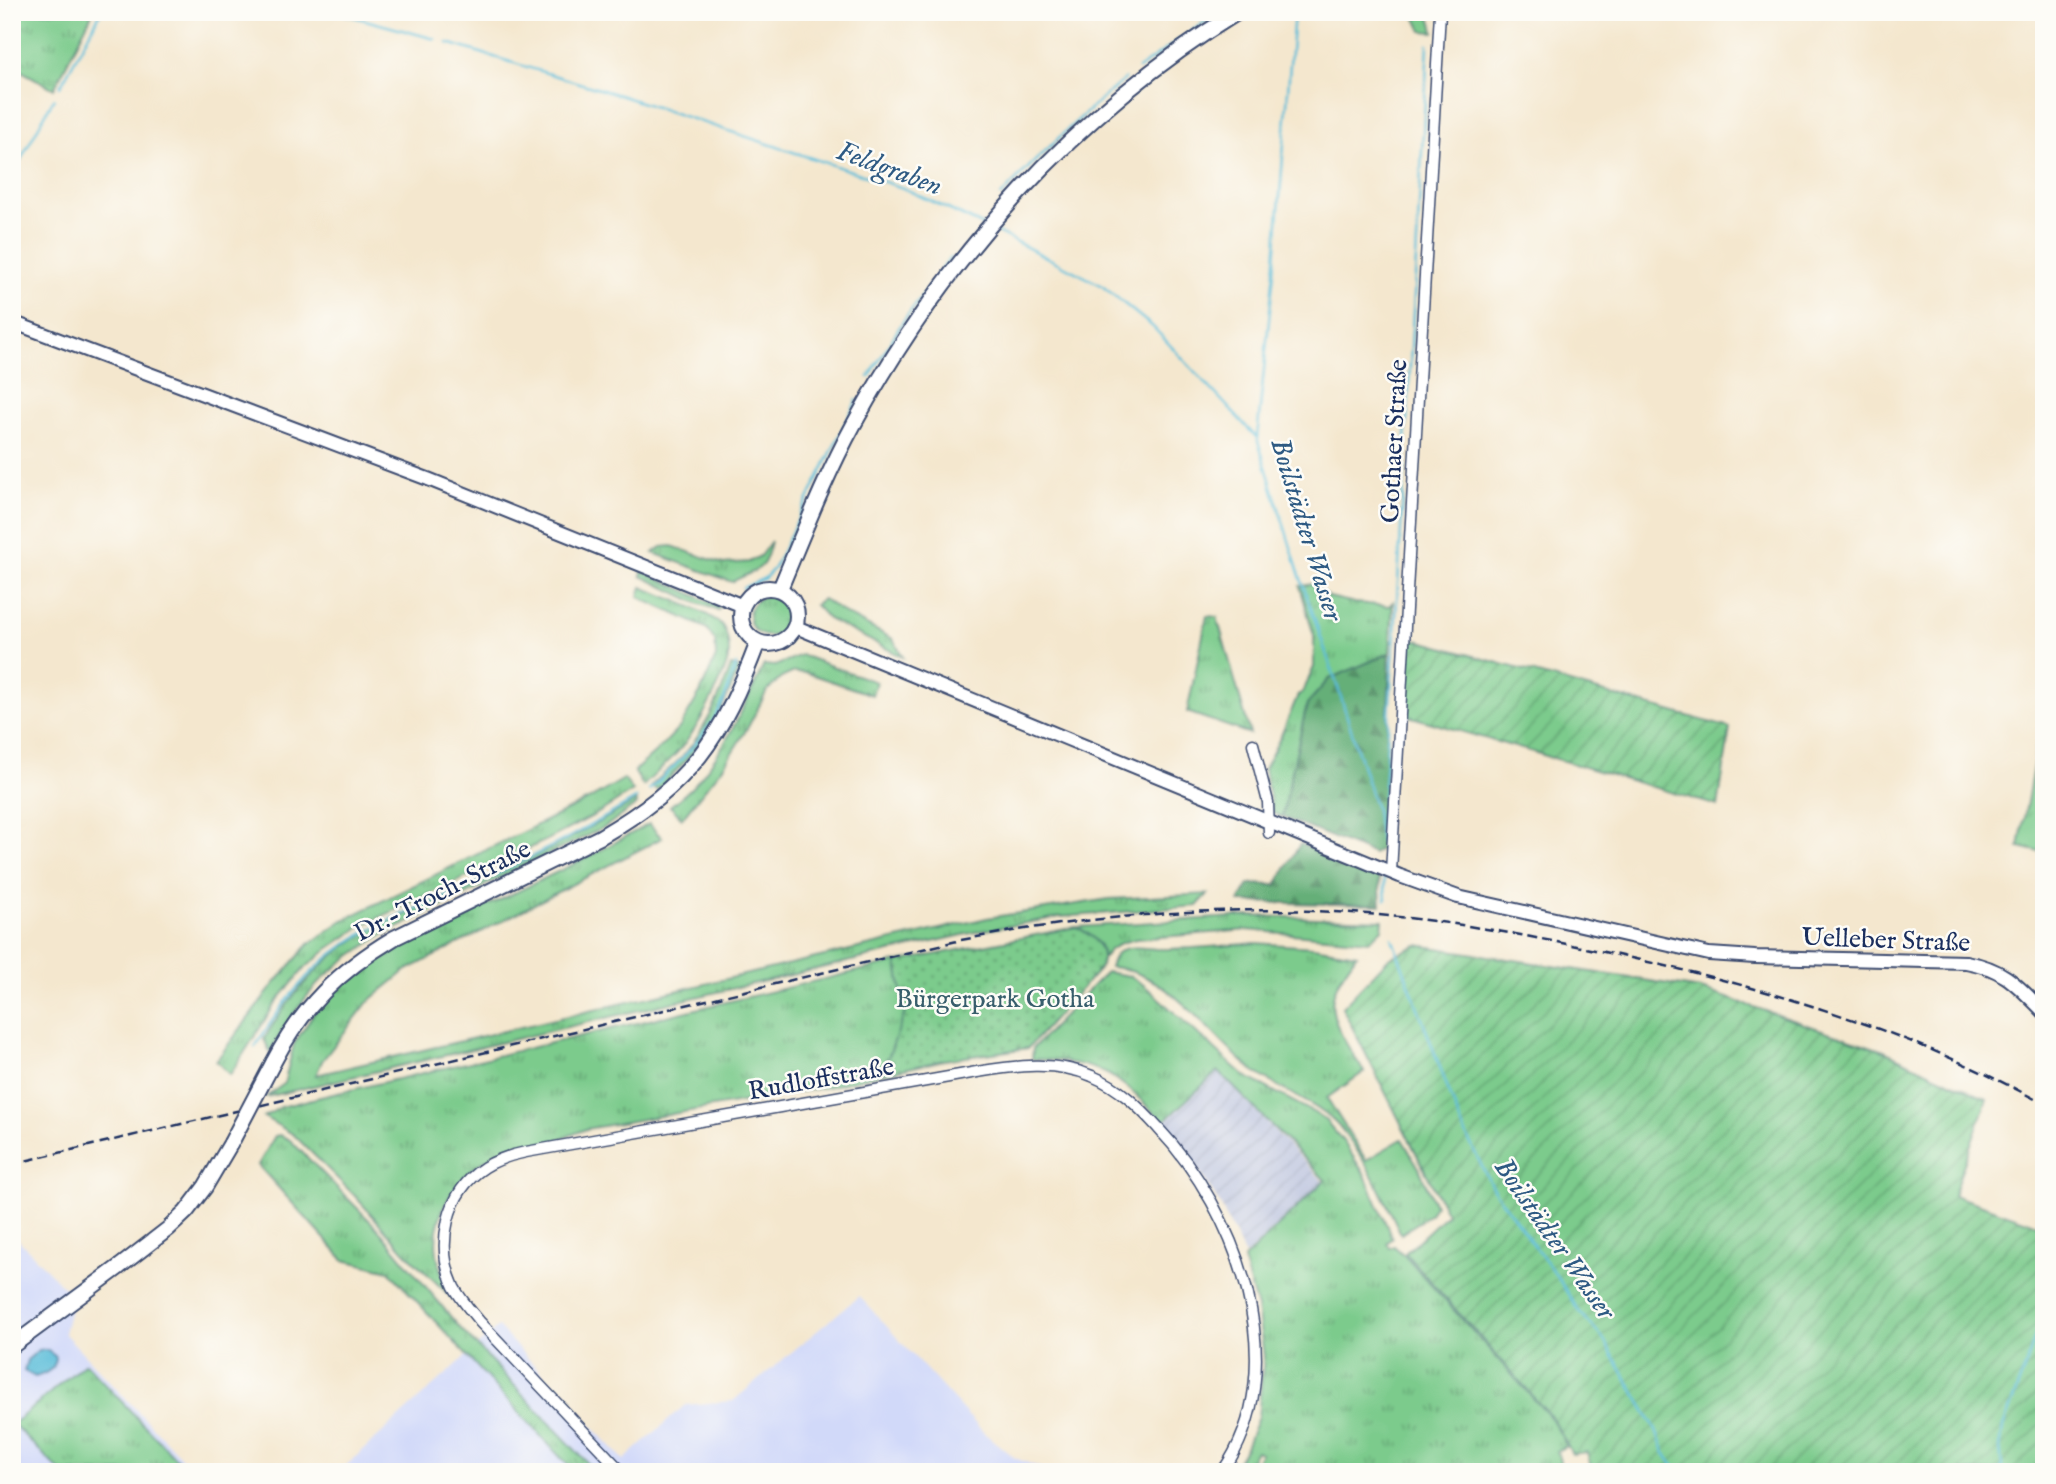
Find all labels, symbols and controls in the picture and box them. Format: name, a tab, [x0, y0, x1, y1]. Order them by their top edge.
water label: Feldgraben	[832, 134, 947, 205]
street label: Gothaer Straße	[1374, 358, 1415, 524]
water label: Boilstädter Wasser	[1261, 434, 1350, 627]
street label: Dr.-Troch-Straße	[349, 833, 537, 950]
street label: Uelleber Straße	[1801, 921, 1971, 960]
park label: Bürgerpark Gotha	[896, 983, 1095, 1016]
street label: Rudloffstraße	[746, 1050, 897, 1109]
water label: Boilstädter Wasser	[1485, 1152, 1624, 1328]

